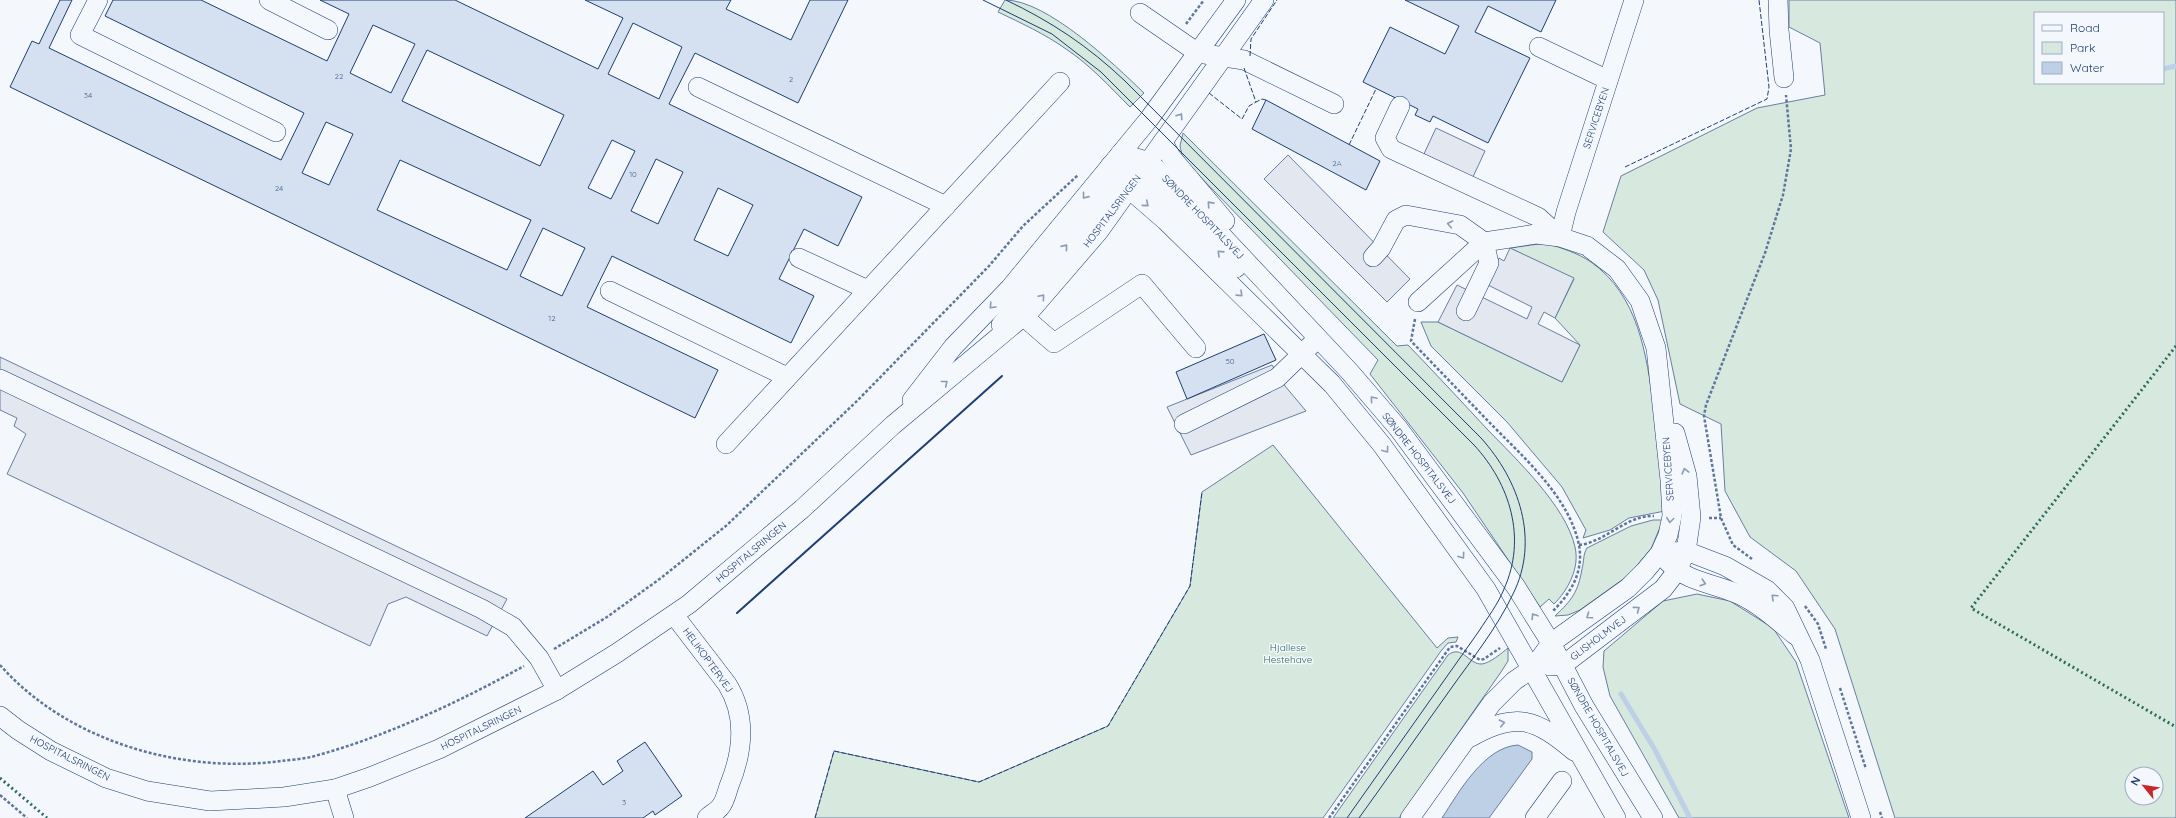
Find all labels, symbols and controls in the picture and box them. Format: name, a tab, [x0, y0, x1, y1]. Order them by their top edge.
legend	[2034, 12, 2164, 84]
text: Road	[2070, 20, 2100, 35]
text: Park	[2070, 40, 2095, 55]
text: Water	[2070, 60, 2105, 75]
house number: 22	[335, 71, 344, 81]
house number: 2	[789, 74, 794, 84]
street label: SERVICEBYEN	[1580, 86, 1612, 150]
house number: 34	[84, 90, 92, 100]
one-way arrow	[1175, 114, 1182, 121]
house number: 2A	[1332, 158, 1342, 168]
house number: 10	[629, 169, 637, 179]
street label: HOSPITALSRINGEN	[1080, 172, 1144, 250]
street label: SØNDRE HOSPITALSVEJ	[1159, 172, 1247, 262]
house number: 24	[275, 183, 283, 193]
one-way arrow	[1083, 191, 1090, 199]
one-way arrow	[1142, 200, 1149, 207]
one-way arrow	[1208, 202, 1215, 209]
one-way arrow	[1447, 220, 1454, 228]
one-way arrow	[1060, 244, 1067, 252]
one-way arrow	[1217, 250, 1225, 258]
one-way arrow	[1235, 289, 1243, 297]
one-way arrow	[1038, 295, 1045, 302]
one-way arrow	[989, 301, 997, 309]
house number: 12	[548, 313, 556, 323]
house number: 50	[1225, 356, 1235, 366]
one-way arrow	[940, 381, 947, 388]
one-way arrow	[1370, 396, 1377, 404]
street label: SØNDRE HOSPITALSVEJ	[1379, 410, 1459, 506]
street label: SERVICEBYEN	[1659, 437, 1677, 501]
one-way arrow	[1381, 446, 1389, 453]
one-way arrow	[1681, 467, 1690, 474]
one-way arrow	[1666, 516, 1675, 523]
street label: HOSPITALSRINGEN	[713, 519, 789, 585]
one-way arrow	[1457, 551, 1464, 558]
one-way arrow	[1699, 578, 1706, 587]
one-way arrow	[1771, 594, 1779, 602]
one-way arrow	[1632, 607, 1639, 614]
one-way arrow	[1587, 611, 1594, 618]
one-way arrow	[1531, 613, 1538, 620]
street label: GLISHOLMVEJ	[1567, 613, 1629, 663]
street label: HELIKOPTERVEJ	[680, 625, 736, 695]
park label: Hjallese Hestehave	[1263, 641, 1313, 666]
street label: SØNDRE HOSPITALSVEJ	[1564, 675, 1632, 779]
street label: HOSPITALSRINGEN	[438, 703, 524, 753]
one-way arrow	[1499, 719, 1505, 727]
street label: HOSPITALSRINGEN	[28, 732, 112, 784]
north arrow	[2124, 766, 2164, 806]
text: N	[2127, 774, 2143, 788]
house number: 3	[622, 797, 626, 807]

